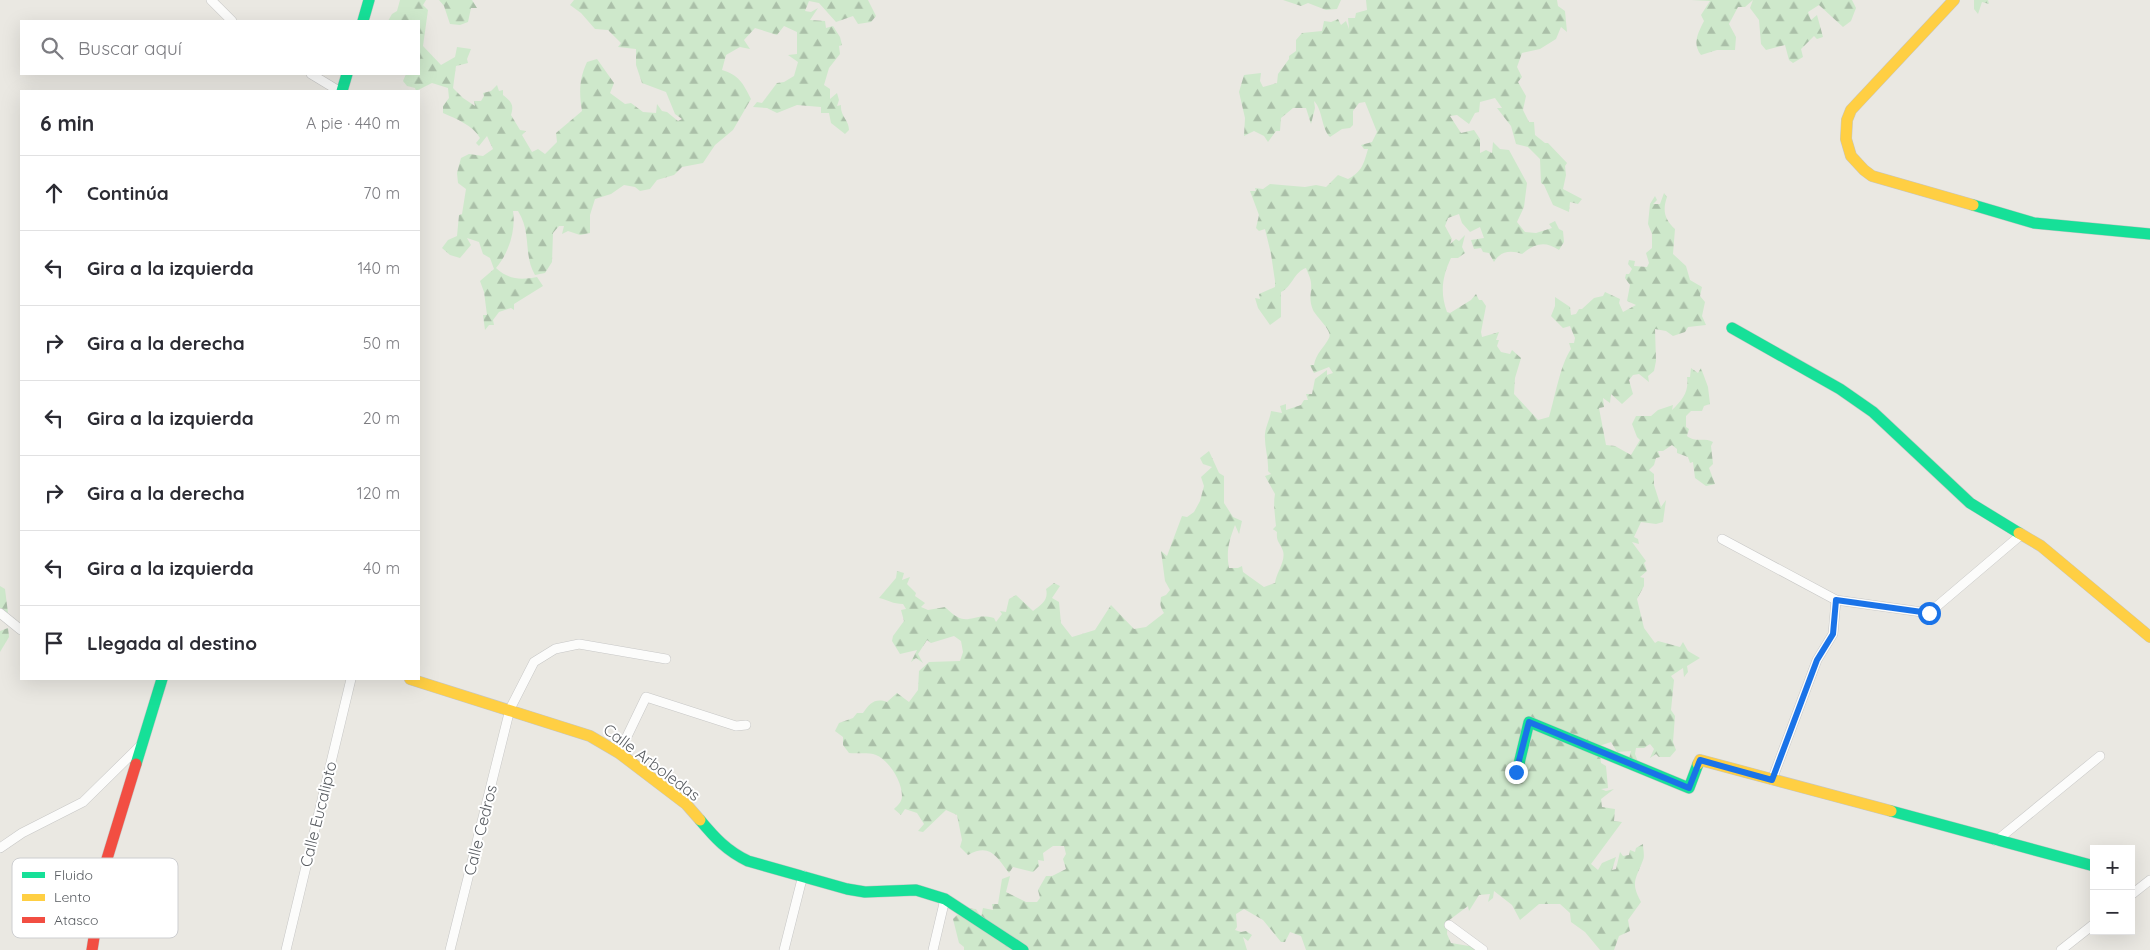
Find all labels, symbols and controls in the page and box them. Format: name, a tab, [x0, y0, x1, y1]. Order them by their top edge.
search box	[20, 20, 420, 75]
icon: search	[38, 34, 66, 62]
text: Buscar aquí	[78, 36, 182, 60]
text: 6 min	[40, 110, 94, 136]
text: A pie · 440 m	[306, 113, 400, 133]
icon: ahead	[40, 179, 68, 207]
text: Continúa	[87, 181, 169, 205]
text: 70 m	[363, 183, 400, 203]
icon: left	[40, 254, 68, 282]
text: Gira a la izquierda	[87, 256, 254, 280]
text: 140 m	[357, 258, 400, 278]
icon: right	[40, 329, 68, 357]
text: Gira a la derecha	[87, 331, 245, 355]
text: 50 m	[363, 333, 400, 353]
icon: left	[40, 404, 68, 432]
text: Gira a la izquierda	[87, 406, 254, 430]
text: 20 m	[363, 408, 400, 428]
icon: right	[40, 479, 68, 507]
text: Gira a la derecha	[87, 481, 245, 505]
text: 120 m	[357, 483, 400, 503]
icon: left	[40, 554, 68, 582]
text: Gira a la izquierda	[87, 556, 254, 580]
text: 40 m	[363, 558, 400, 578]
route start	[1918, 602, 1941, 625]
icon: arrive	[40, 629, 68, 657]
text: Llegada al destino	[87, 631, 257, 655]
street label: Calle Arboledas	[600, 719, 704, 805]
street label: Calle Eucalipto	[295, 759, 341, 869]
route end	[1505, 761, 1528, 784]
street label: Calle Cedros	[459, 782, 501, 878]
map controls	[2090, 845, 2135, 935]
button: +	[2090, 845, 2135, 890]
legend	[12, 858, 178, 938]
text: Fluido	[54, 866, 93, 884]
text: Lento	[54, 888, 91, 906]
button: −	[2090, 890, 2135, 935]
text: Atasco	[54, 911, 99, 929]

